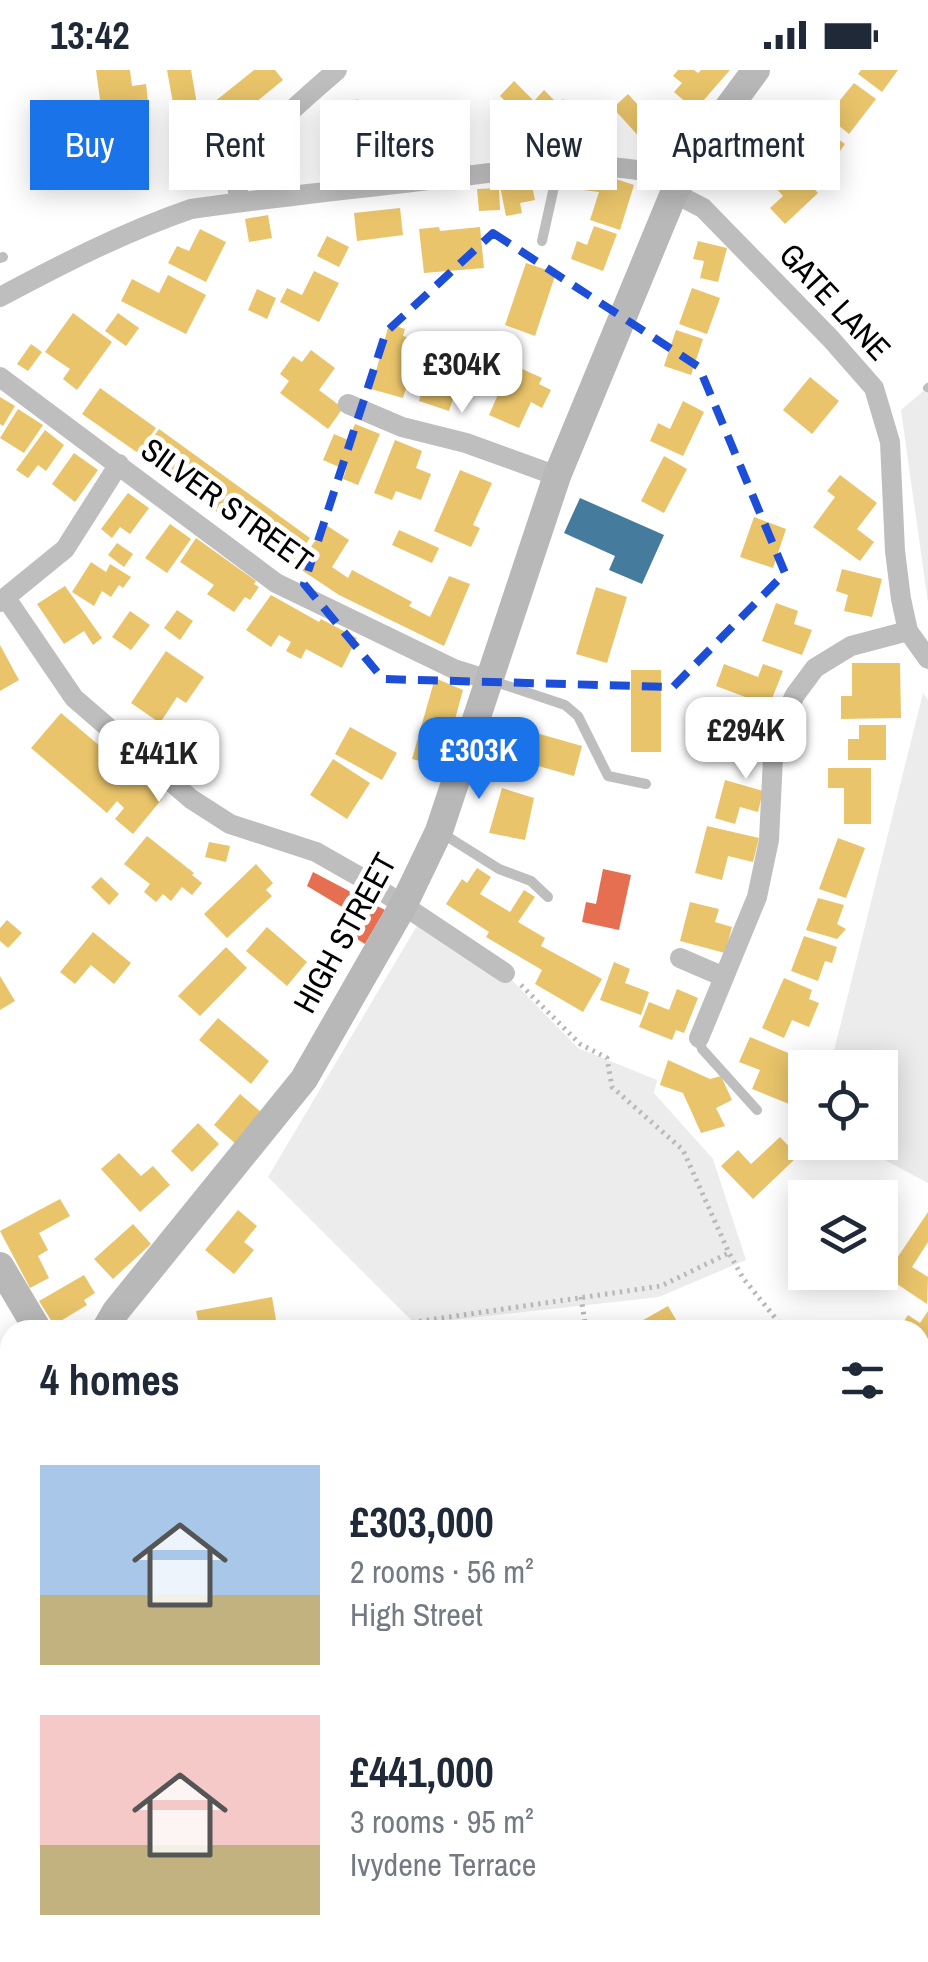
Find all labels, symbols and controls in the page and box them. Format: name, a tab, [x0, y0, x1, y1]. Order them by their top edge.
text: 13:42	[50, 10, 130, 61]
chip: Buy	[30, 100, 149, 190]
chip: Rent	[169, 100, 300, 190]
chip: Filters	[320, 100, 470, 190]
chip: New	[490, 100, 617, 190]
chip: Apartment	[637, 100, 840, 190]
street label: GATE LANE	[770, 234, 901, 369]
pin: £304K	[392, 331, 532, 416]
text: £304K	[423, 342, 501, 385]
street label: SILVER STREET	[133, 428, 322, 581]
pin: £294K	[676, 697, 816, 782]
text: £294K	[707, 708, 785, 751]
pin: £303K	[409, 717, 549, 802]
pin: £441K	[89, 720, 229, 805]
text: £303K	[440, 728, 518, 771]
text: £441K	[120, 731, 198, 774]
street label: HIGH STREET	[283, 845, 406, 1020]
map controls	[788, 1050, 898, 1290]
button: locate	[788, 1050, 898, 1160]
button: layers	[788, 1180, 898, 1290]
text: 4 homes	[40, 1352, 180, 1408]
icon: filters	[835, 1353, 890, 1408]
text: £303,000	[350, 1494, 494, 1550]
icon: home	[120, 1505, 240, 1625]
text: 2 rooms · 56 m²	[350, 1550, 534, 1593]
text: High Street	[350, 1593, 483, 1636]
text: £441,000	[350, 1744, 494, 1800]
icon: home	[120, 1755, 240, 1875]
text: 3 rooms · 95 m²	[350, 1800, 534, 1843]
text: Ivydene Terrace	[350, 1843, 536, 1886]

